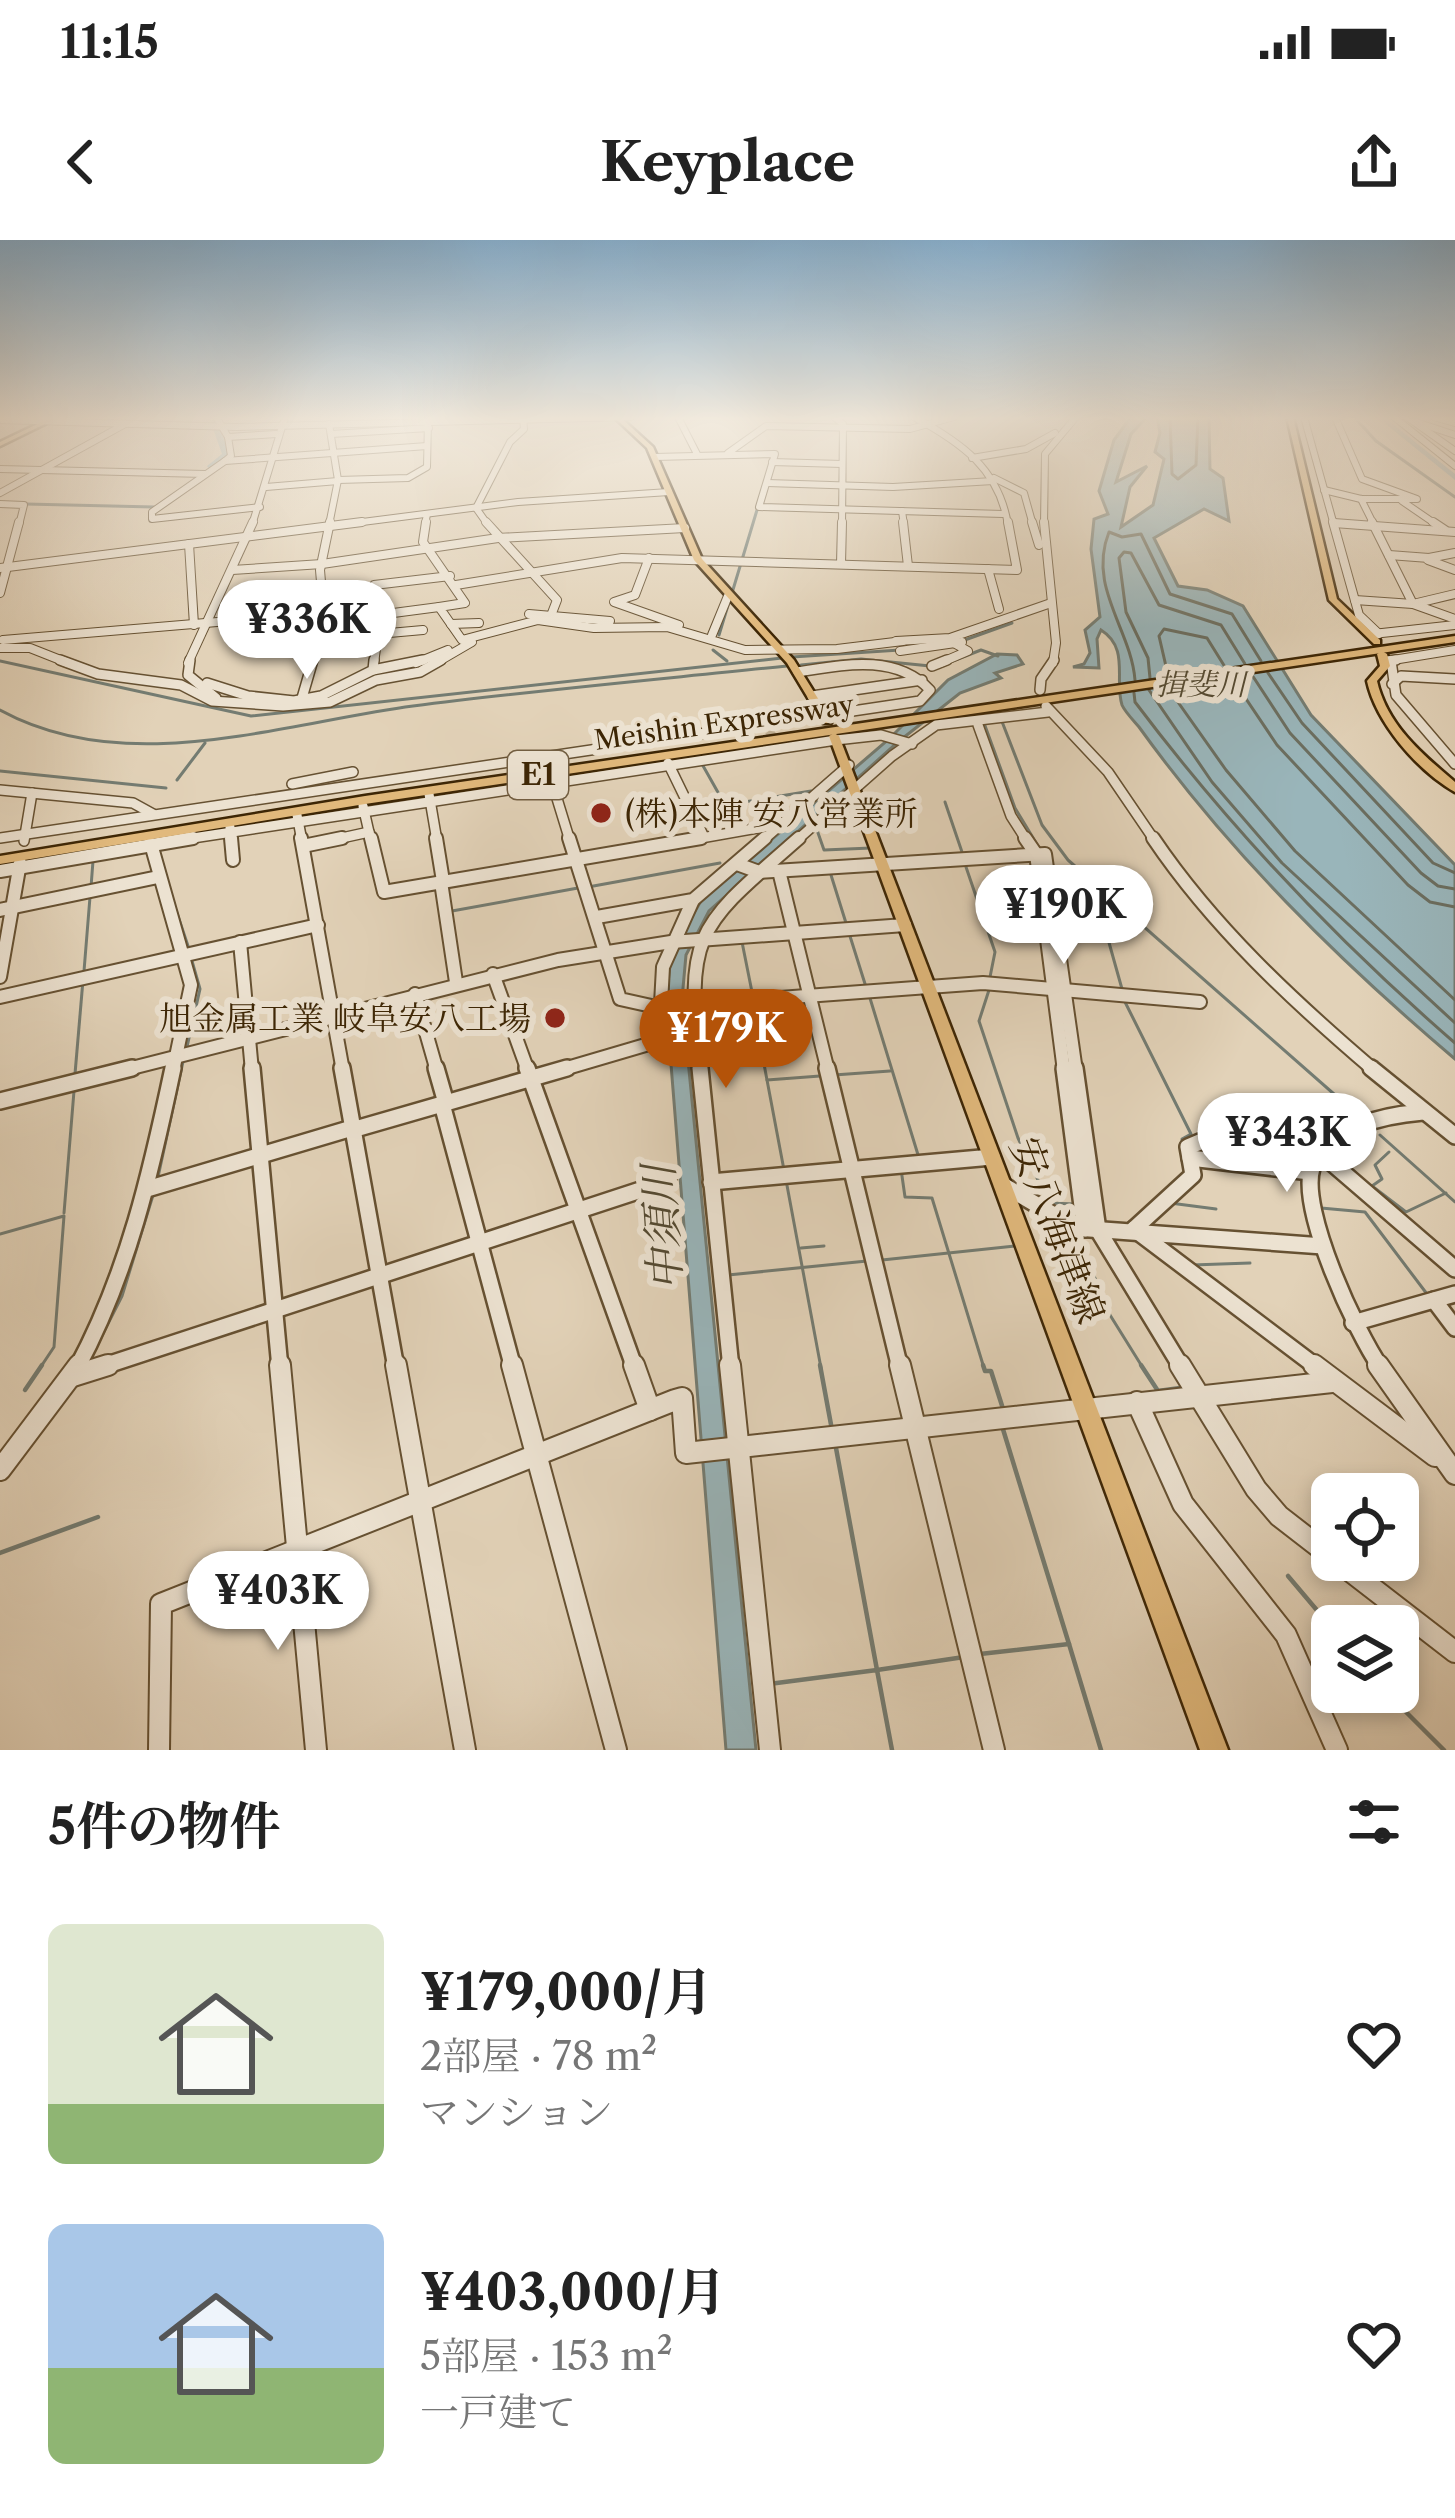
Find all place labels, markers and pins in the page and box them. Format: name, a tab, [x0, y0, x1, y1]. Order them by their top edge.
pin: ¥336K	[223, 580, 391, 682]
place label: (株)本陣 安八営業所	[625, 793, 918, 834]
marker: (株)本陣 安八営業所	[588, 800, 614, 826]
pin: ¥190K	[980, 865, 1148, 967]
pin: ¥179K	[642, 989, 810, 1091]
place label: 旭金属工業 岐阜安八工場	[159, 998, 531, 1039]
marker: 旭金属工業 岐阜安八工場	[542, 1005, 568, 1031]
pin: ¥343K	[1203, 1093, 1371, 1195]
pin: ¥403K	[194, 1551, 362, 1653]

